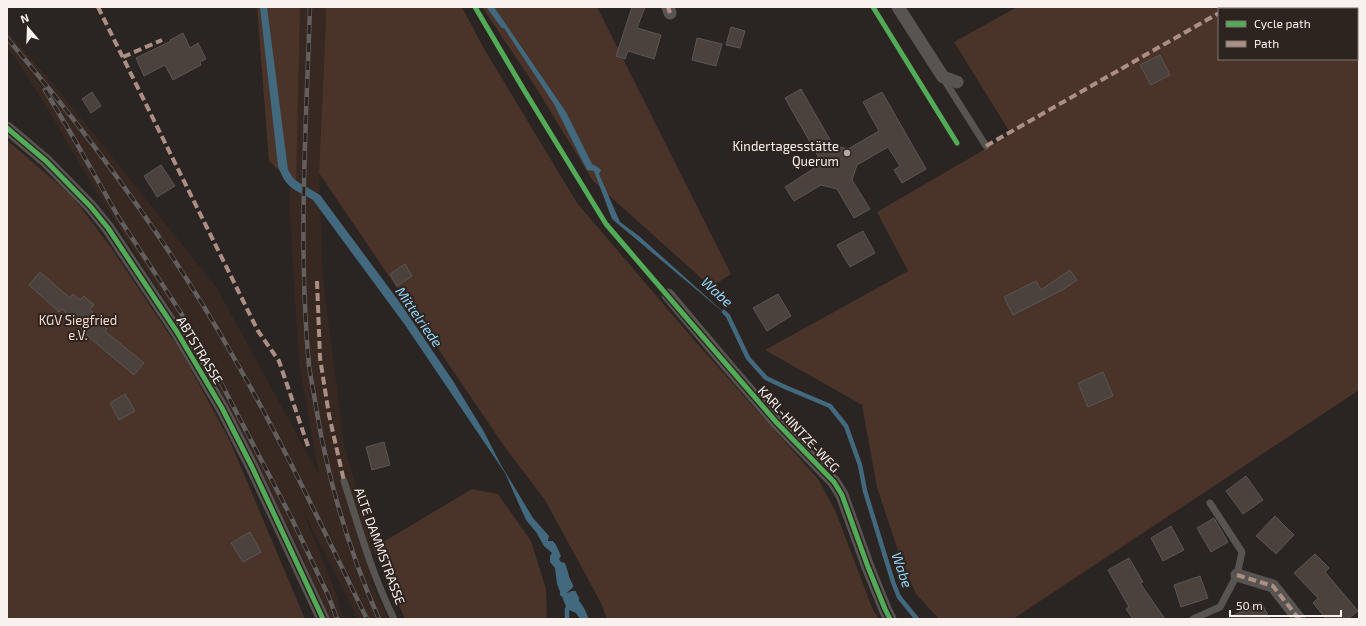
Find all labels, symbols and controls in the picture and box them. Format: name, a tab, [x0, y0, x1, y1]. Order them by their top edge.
north arrow	[8, 8, 48, 48]
legend	[1218, 8, 1358, 60]
text: N	[19, 11, 31, 26]
text: Cycle path	[1254, 16, 1311, 30]
text: Path	[1254, 36, 1279, 50]
place label: Kindertagesstätte Querum	[732, 138, 839, 169]
marker: Kindertagesstätte Querum	[842, 148, 852, 158]
water label: Wabe	[698, 273, 737, 310]
water label: Mittelriede	[392, 283, 447, 351]
park label: KGV Siegfried e.V.	[39, 312, 117, 343]
street label: ABTSTRASSE	[173, 313, 227, 387]
street label: KARL-HINTZE-WEG	[755, 382, 843, 476]
street label: ALTE DAMMSTRASSE	[351, 485, 409, 607]
water label: Wabe	[888, 550, 917, 590]
scale bar	[1230, 592, 1341, 618]
text: 50 m	[1236, 598, 1263, 612]

